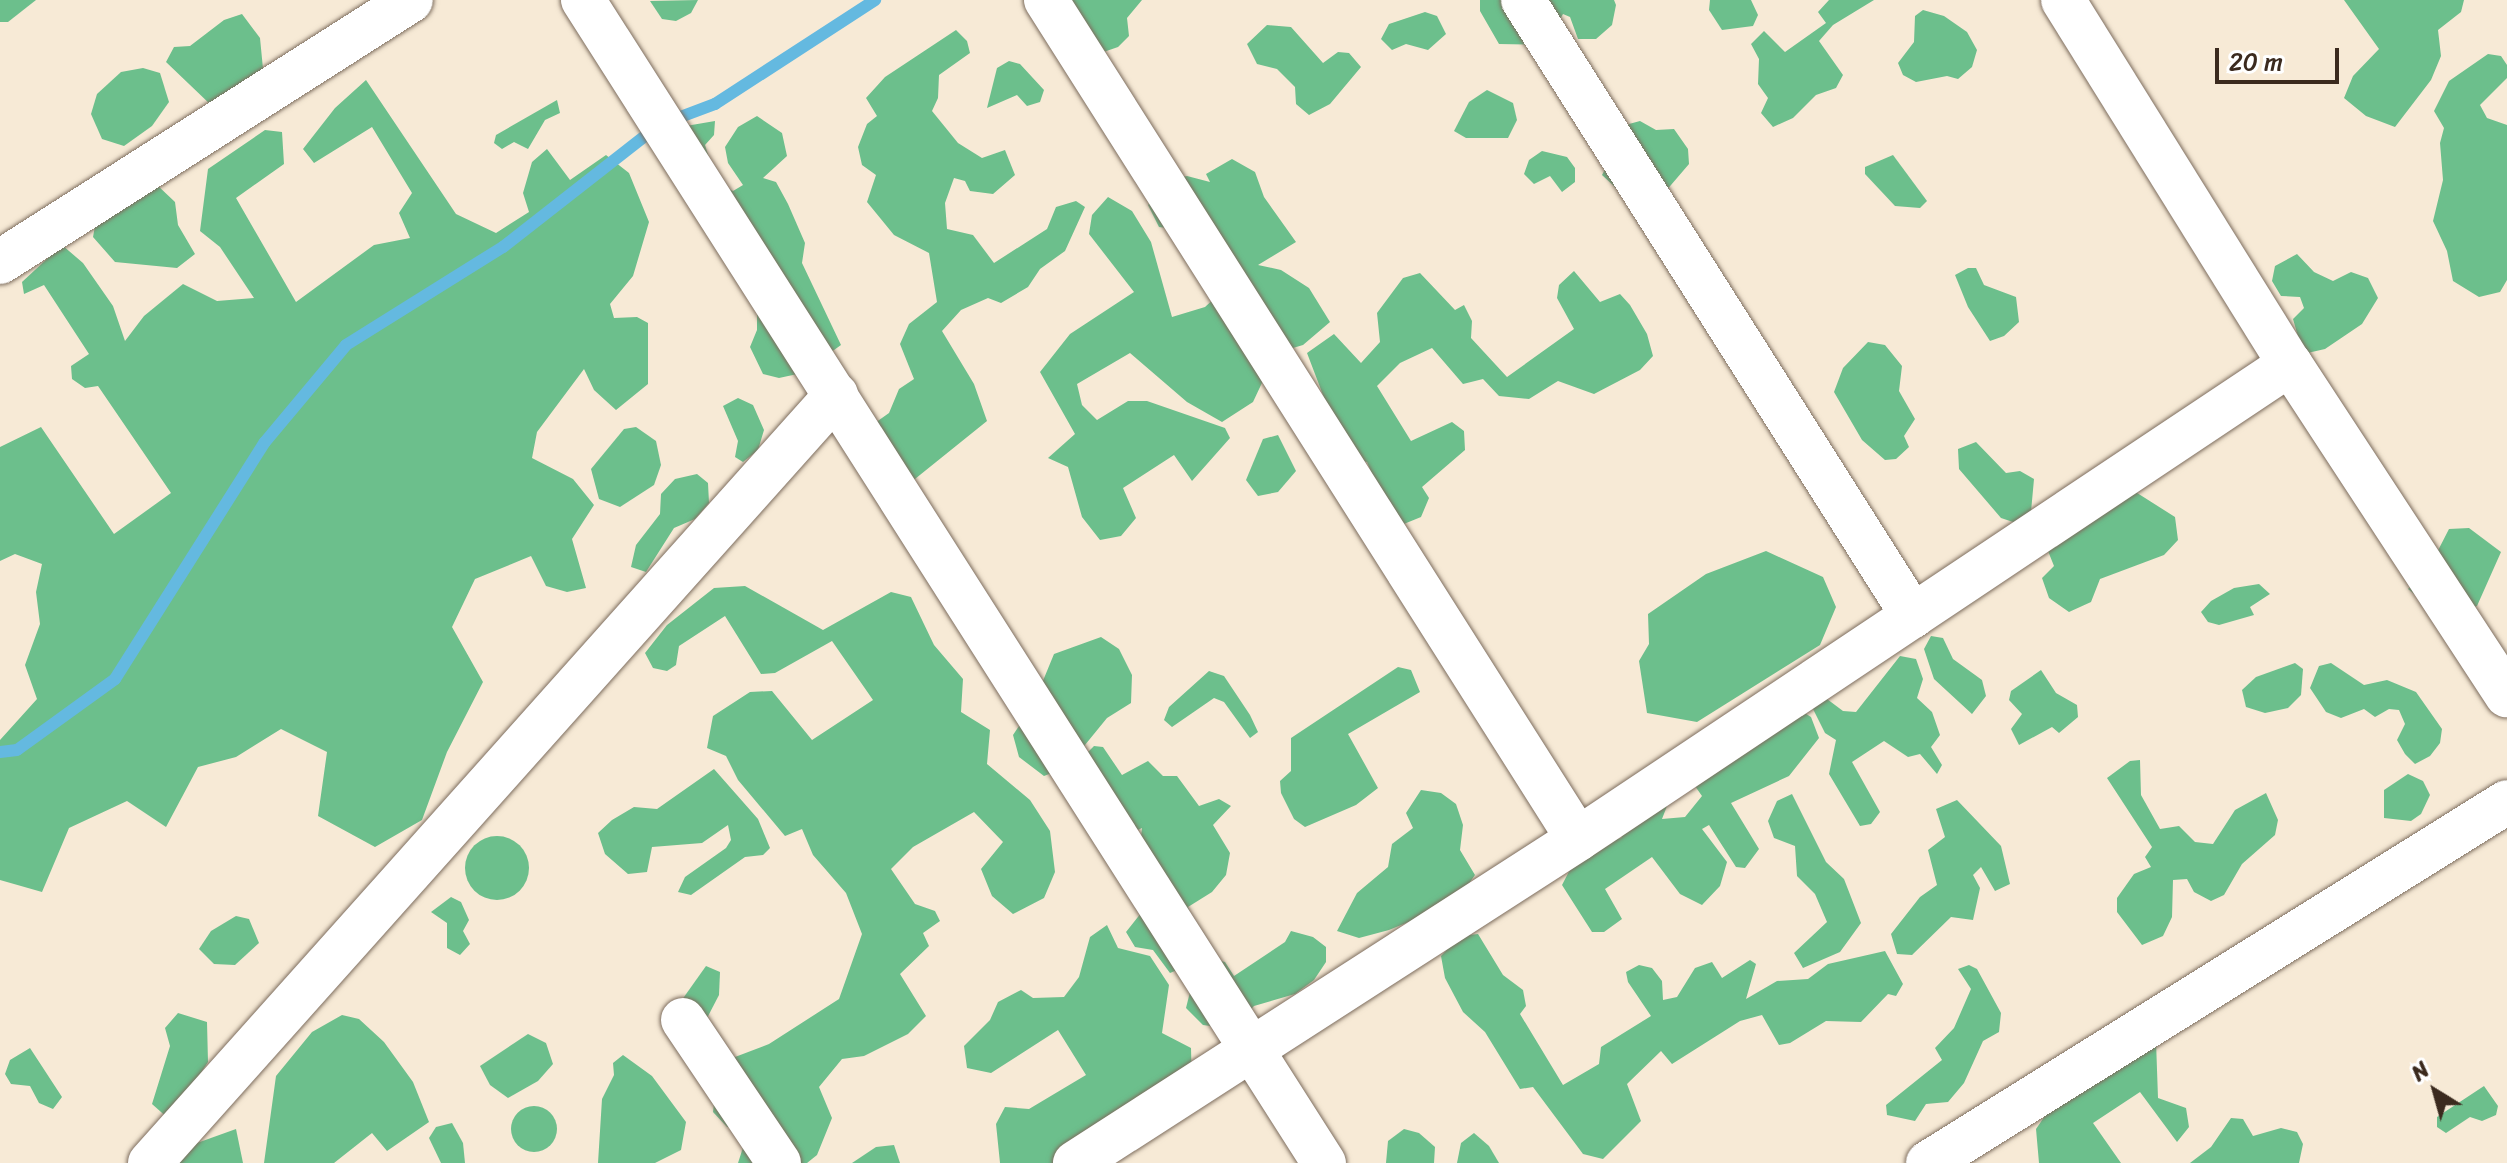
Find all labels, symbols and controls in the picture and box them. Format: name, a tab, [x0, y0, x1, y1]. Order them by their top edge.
scale bar	[2219, 32, 2343, 82]
text: 20 m	[2229, 41, 2283, 83]
north arrow	[2395, 1051, 2475, 1131]
text: N	[2402, 1051, 2438, 1092]

